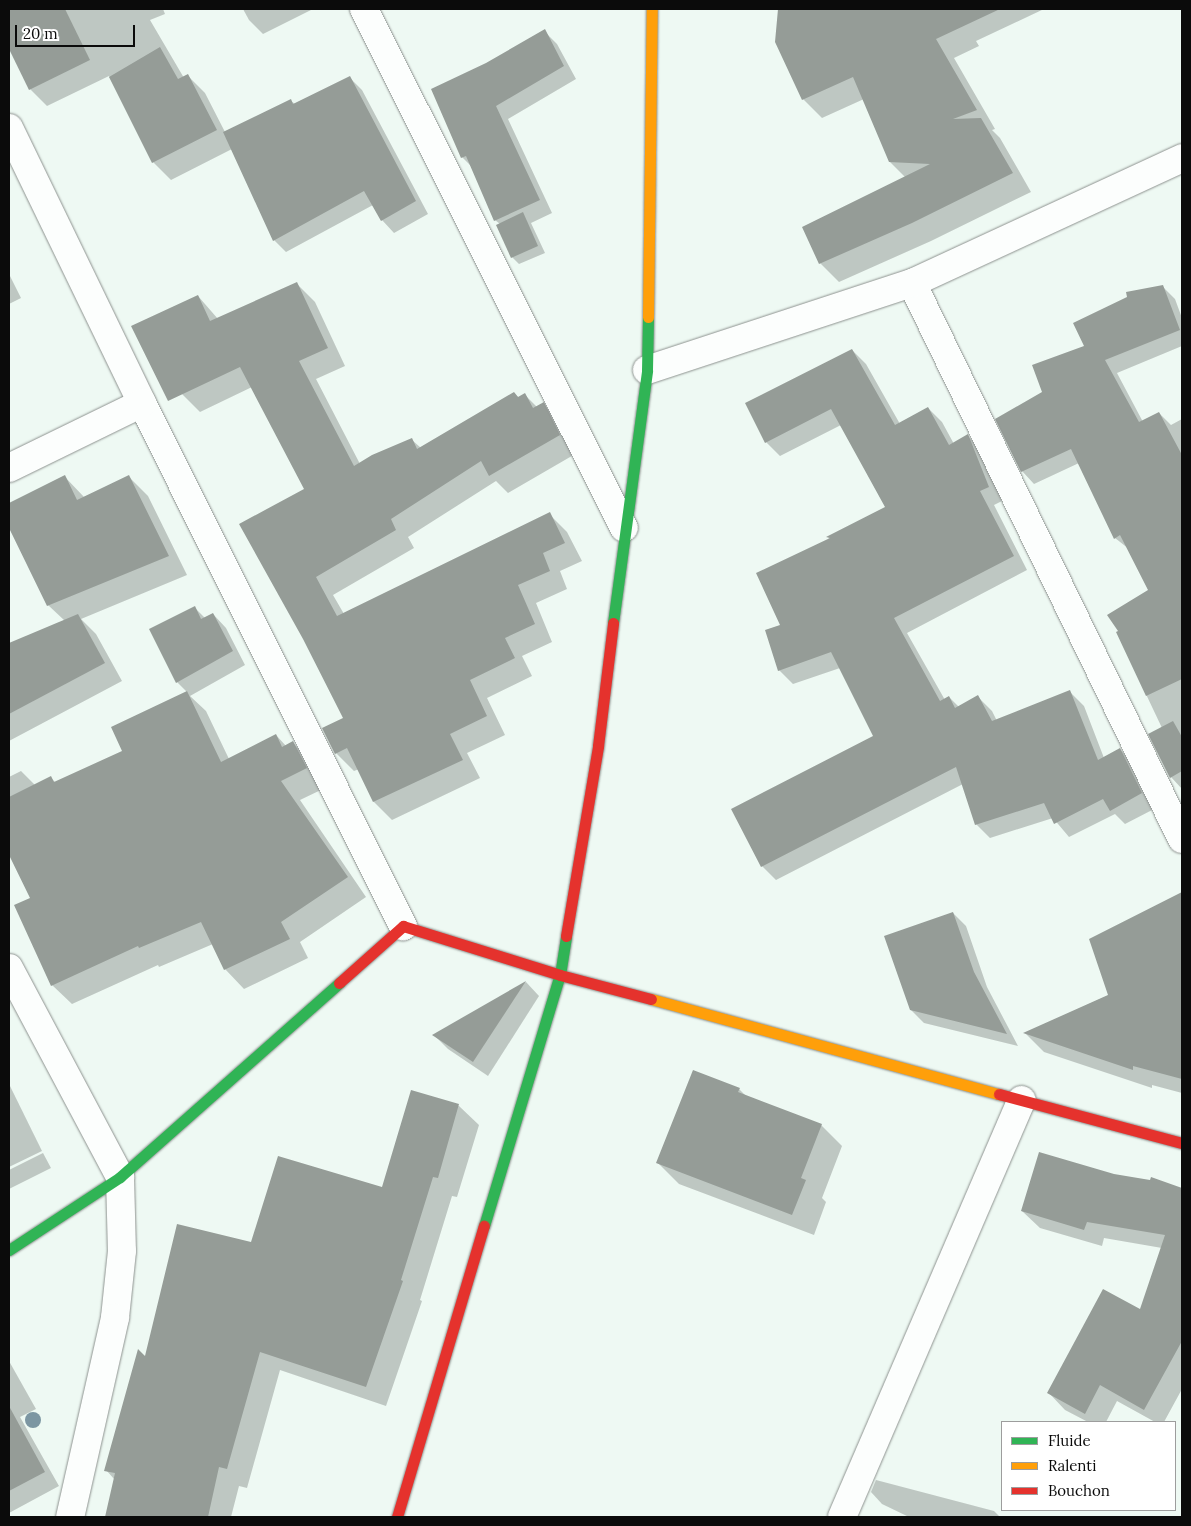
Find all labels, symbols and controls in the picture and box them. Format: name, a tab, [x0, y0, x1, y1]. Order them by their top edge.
scale bar	[18, 15, 138, 47]
text: 20 m	[23, 24, 58, 43]
legend	[1001, 1421, 1176, 1511]
text: Fluide	[1048, 1431, 1091, 1450]
text: Ralenti	[1048, 1456, 1096, 1475]
text: Bouchon	[1048, 1481, 1110, 1500]

